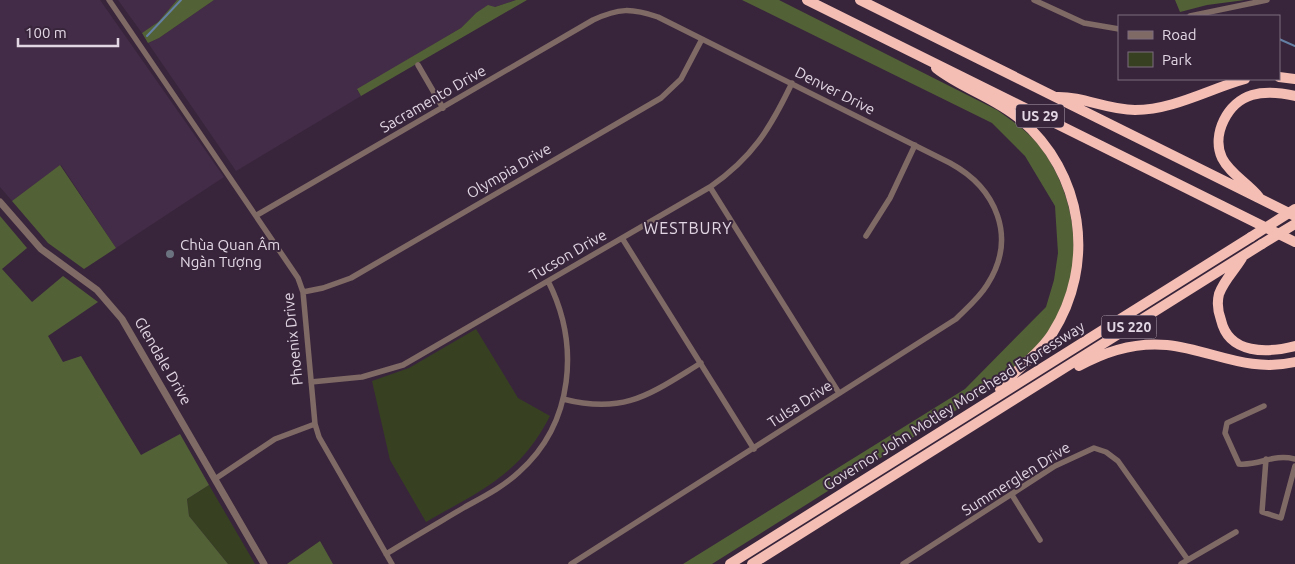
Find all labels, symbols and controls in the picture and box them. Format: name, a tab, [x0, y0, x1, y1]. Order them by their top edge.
scale bar	[18, 15, 118, 47]
legend	[1118, 15, 1280, 80]
text: 100 m	[25, 24, 67, 41]
text: Road	[1162, 26, 1197, 43]
text: Park	[1162, 51, 1192, 68]
street label: Sacramento Drive	[377, 61, 489, 136]
street label: Denver Drive	[792, 63, 878, 118]
road number: US 29	[1016, 104, 1064, 128]
street label: Olympia Drive	[463, 140, 554, 202]
district label: WESTBURY	[643, 219, 733, 237]
street label: Tucson Drive	[526, 226, 609, 283]
place label: Chùa Quan Âm Ngàn Tượng	[180, 236, 280, 270]
marker: Chùa Quan Âm Ngàn Tượng	[164, 248, 176, 260]
street label: Phoenix Drive	[279, 292, 306, 386]
street label: Glendale Drive	[131, 314, 195, 408]
road number: US 220	[1102, 316, 1156, 338]
street label: Governor John Motley Morehead Expressway	[820, 318, 1087, 494]
street label: Tulsa Drive	[764, 376, 835, 431]
street label: Summerglen Drive	[958, 438, 1073, 519]

